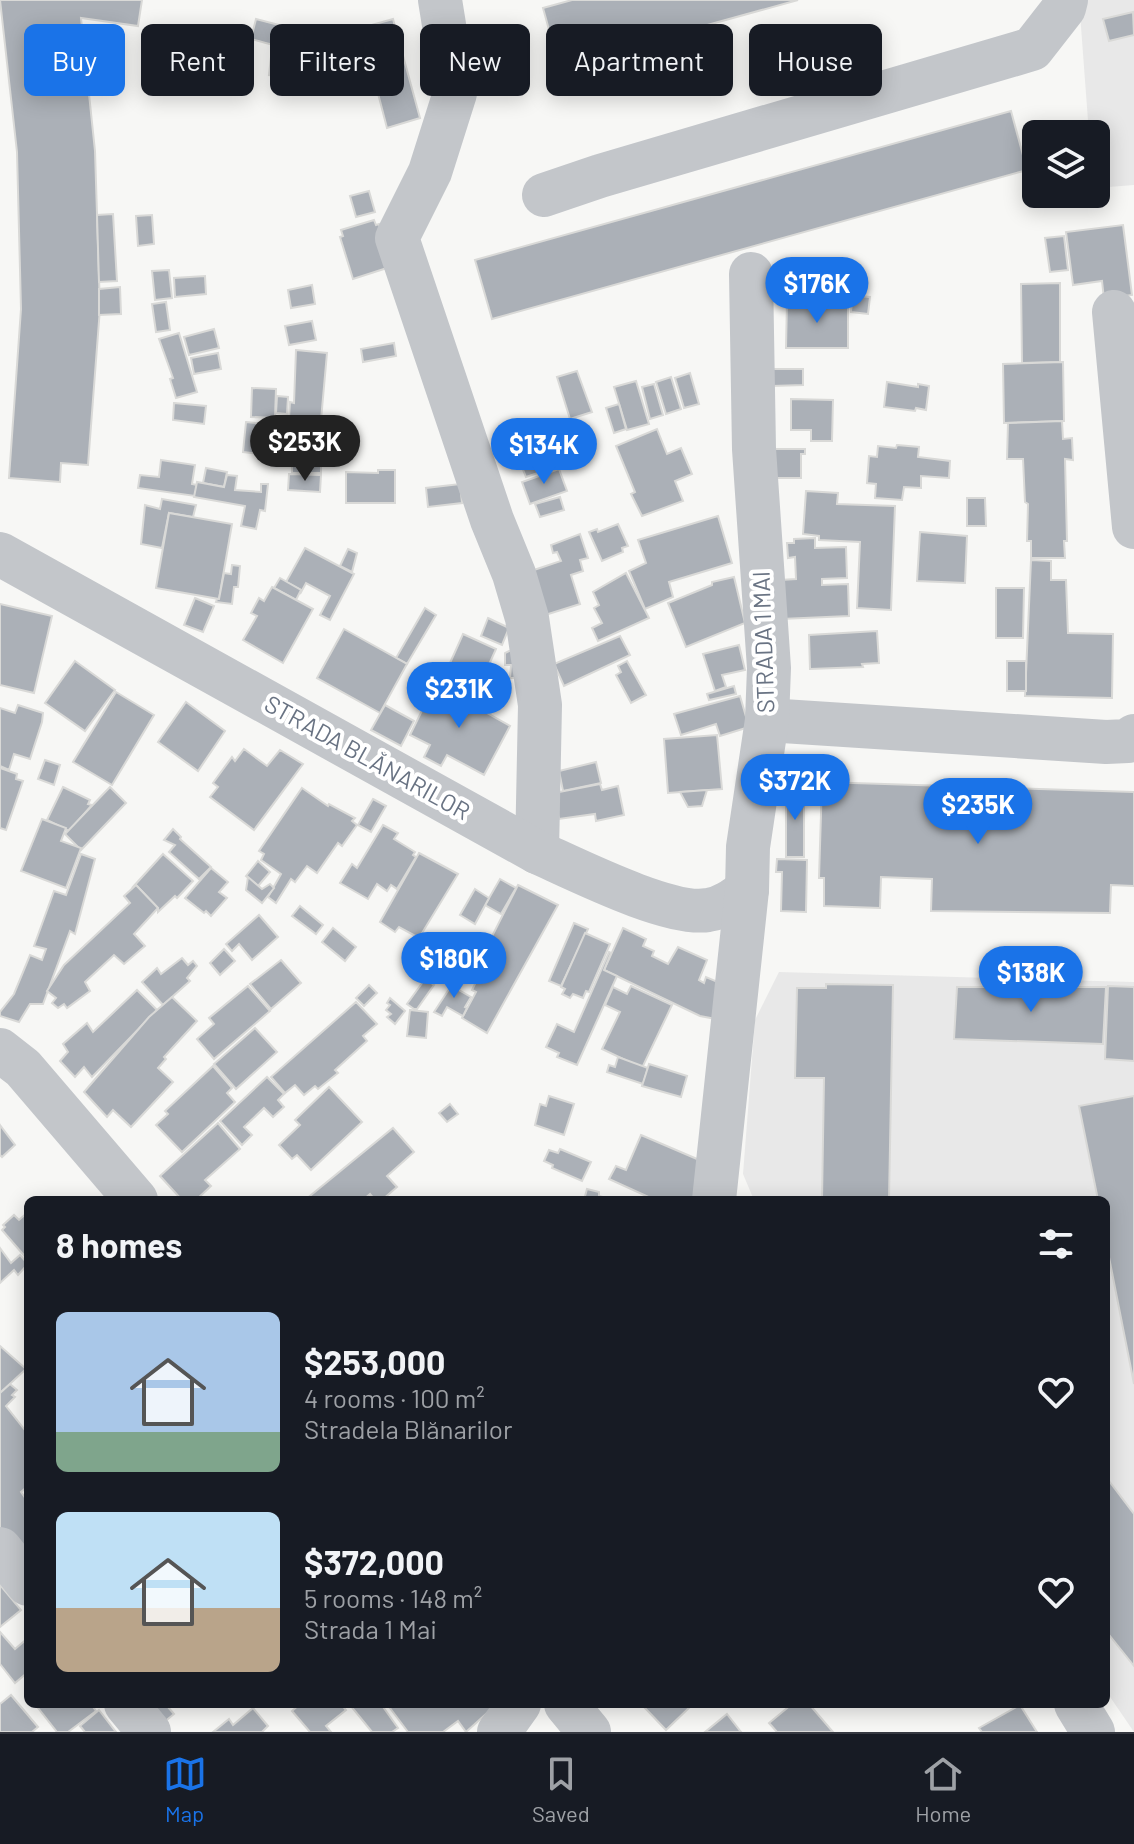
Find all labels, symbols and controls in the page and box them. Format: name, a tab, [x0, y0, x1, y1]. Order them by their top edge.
chip: Buy	[24, 24, 125, 96]
chip: Rent	[141, 24, 254, 96]
chip: Filters	[270, 24, 404, 96]
chip: New	[420, 24, 530, 96]
chip: Apartment	[546, 24, 733, 96]
chip: House	[749, 24, 882, 96]
map controls	[1022, 120, 1110, 208]
button: layers	[1022, 120, 1110, 208]
pin: $176K	[761, 257, 873, 325]
text: $176K	[783, 267, 851, 298]
pin: $253K	[249, 415, 361, 483]
pin: $134K	[488, 418, 600, 486]
text: $253K	[268, 425, 342, 456]
text: $134K	[509, 428, 579, 459]
street label: STRADA 1 MAI	[746, 571, 779, 714]
pin: $231K	[403, 662, 515, 730]
text: $231K	[425, 672, 493, 703]
street label: STRADA BLĂNARILOR	[260, 688, 475, 825]
pin: $372K	[739, 754, 851, 822]
text: $372K	[759, 764, 831, 795]
pin: $235K	[922, 778, 1034, 846]
text: $235K	[941, 788, 1015, 819]
pin: $180K	[398, 932, 510, 1000]
text: $180K	[419, 942, 489, 973]
pin: $138K	[975, 946, 1087, 1014]
text: $138K	[997, 956, 1065, 987]
icon: filters	[1034, 1222, 1078, 1266]
text: 8 homes	[56, 1224, 182, 1265]
text: $253,000	[304, 1341, 445, 1382]
icon: home	[120, 1344, 216, 1440]
icon: heart	[1034, 1370, 1078, 1414]
text: 4 rooms · 100 m²	[304, 1382, 485, 1413]
text: Stradela Blănarilor	[304, 1413, 512, 1444]
text: $372,000	[304, 1541, 444, 1582]
icon: home	[120, 1544, 216, 1640]
icon: heart	[1034, 1570, 1078, 1614]
text: 5 rooms · 148 m²	[304, 1582, 482, 1613]
text: Strada 1 Mai	[304, 1613, 437, 1644]
tab: Map	[163, 1752, 207, 1826]
tab: Saved	[532, 1752, 590, 1826]
tab: Home	[915, 1752, 971, 1826]

